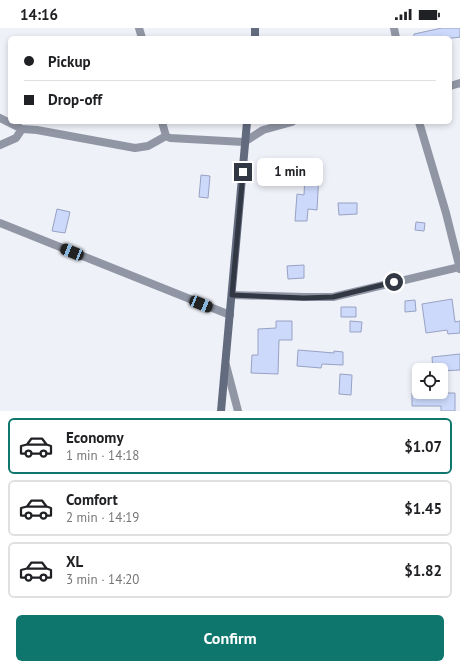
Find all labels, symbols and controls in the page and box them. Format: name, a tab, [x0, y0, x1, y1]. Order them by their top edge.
text: 14:16	[20, 5, 58, 24]
text: Pickup	[48, 52, 91, 71]
text: Drop-off	[48, 90, 102, 109]
callout: 1 min	[257, 158, 323, 186]
route end	[234, 163, 252, 181]
text: 1 min	[274, 163, 306, 180]
car	[59, 242, 85, 262]
route start	[385, 273, 403, 291]
car	[188, 294, 214, 314]
map controls	[412, 363, 448, 399]
button: locate	[412, 363, 448, 399]
icon: car	[18, 428, 54, 464]
text: Economy	[66, 428, 124, 447]
text: $1.07	[404, 437, 442, 456]
text: 1 min · 14:18	[66, 447, 139, 464]
icon: car	[18, 490, 54, 526]
text: Comfort	[66, 490, 118, 509]
text: $1.45	[404, 499, 442, 518]
text: 2 min · 14:19	[66, 509, 139, 526]
icon: car	[18, 552, 54, 588]
text: XL	[66, 552, 83, 571]
text: $1.82	[404, 561, 442, 580]
text: 3 min · 14:20	[66, 571, 139, 588]
button: Confirm	[16, 615, 444, 661]

